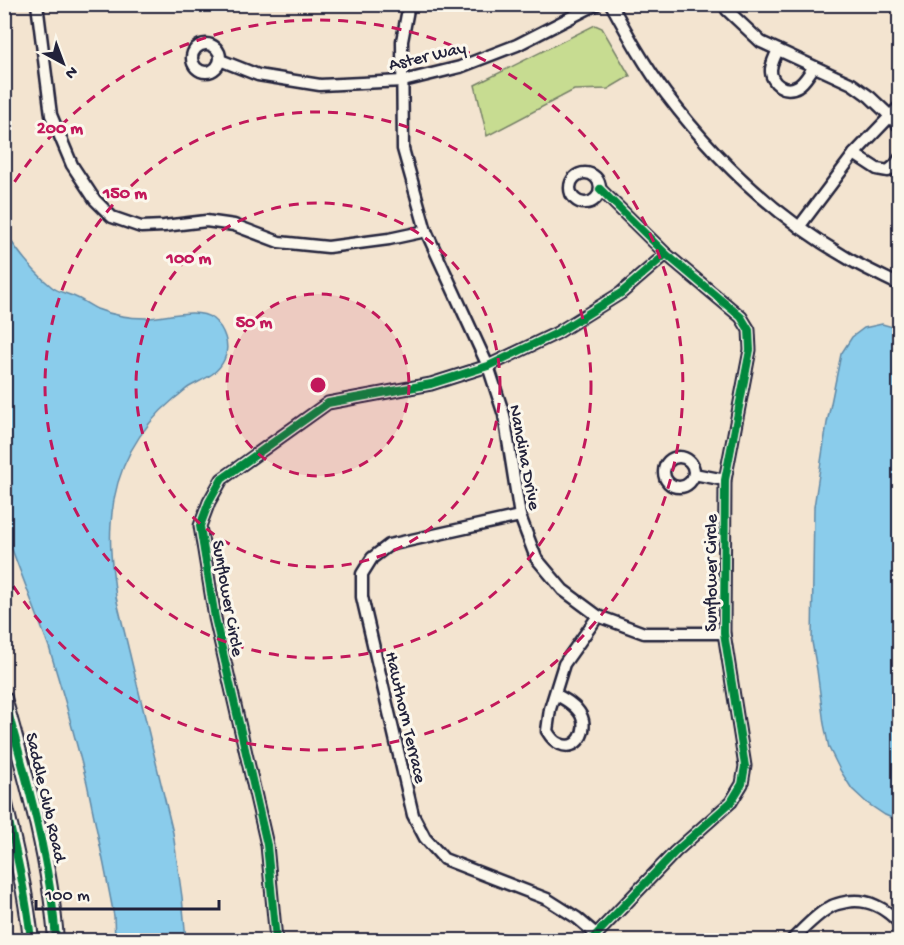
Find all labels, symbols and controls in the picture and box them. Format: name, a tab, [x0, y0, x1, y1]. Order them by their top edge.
north arrow	[33, 33, 93, 93]
street label: Aster Way	[387, 38, 468, 77]
text: N	[60, 61, 81, 83]
text: 200 m	[37, 119, 83, 140]
text: 150 m	[102, 184, 147, 205]
text: 100 m	[166, 249, 212, 270]
text: 50 m	[236, 313, 273, 334]
centre of rings	[308, 375, 328, 395]
street label: Nandina Drive	[503, 403, 544, 513]
street label: Sunflower Circle	[702, 514, 723, 632]
street label: Sunflower Circle	[206, 539, 247, 659]
street label: Hawthorn Terrace	[379, 650, 430, 786]
street label: Saddle Club Road	[19, 731, 70, 866]
scale bar	[36, 873, 219, 911]
text: 100 m	[44, 886, 90, 907]

